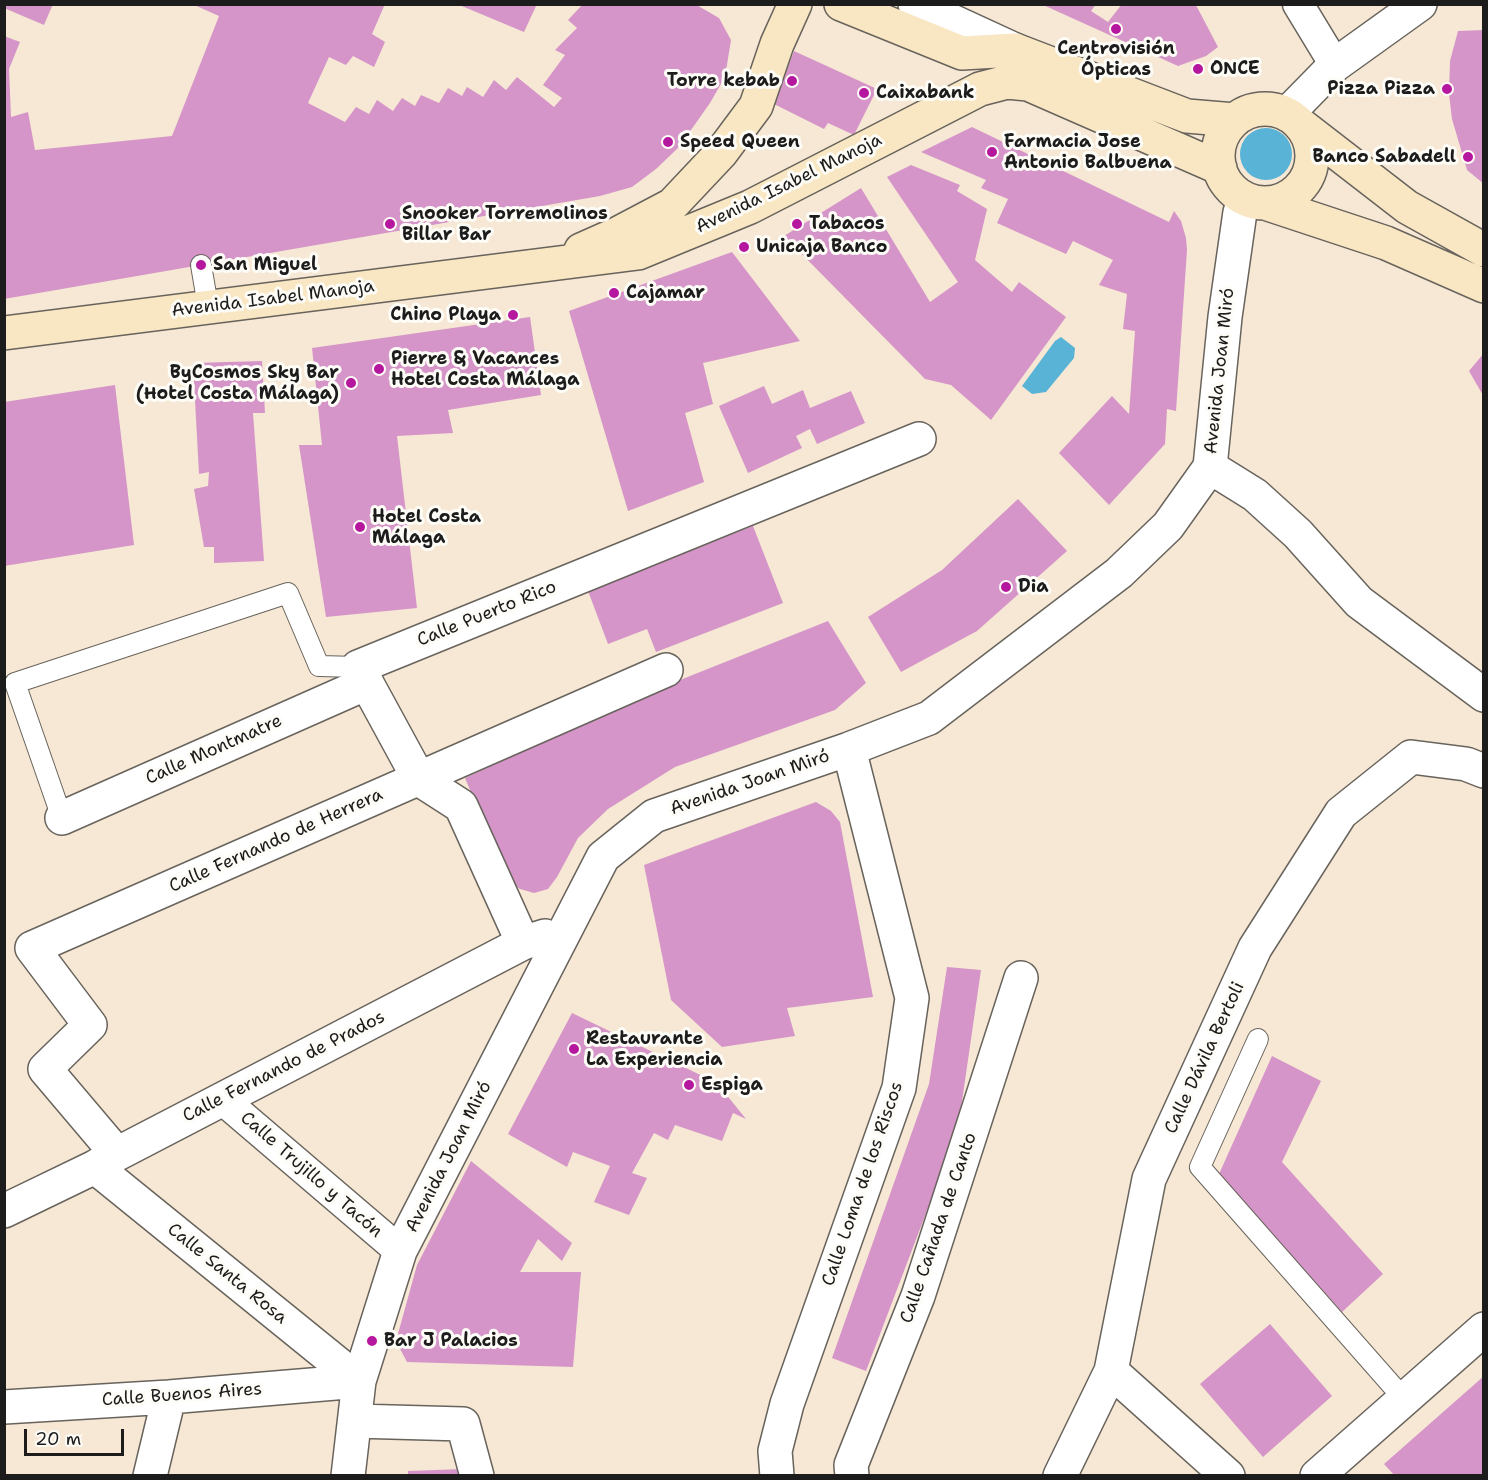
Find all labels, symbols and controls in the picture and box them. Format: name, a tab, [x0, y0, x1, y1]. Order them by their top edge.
marker: Centrovisión Ópticas	[1109, 22, 1123, 36]
place label: Centrovisión Ópticas	[1057, 38, 1175, 80]
place label: ONCE	[1210, 58, 1260, 80]
marker: ONCE	[1191, 62, 1205, 76]
place label: Torre kebab	[667, 70, 780, 92]
marker: Torre kebab	[785, 74, 799, 88]
place label: Pizza Pizza	[1327, 78, 1435, 100]
place label: Caixabank	[876, 82, 975, 104]
marker: Pizza Pizza	[1440, 82, 1454, 96]
marker: Caixabank	[857, 86, 871, 100]
street label: Avenida Isabel Manoja	[692, 130, 886, 238]
place label: Speed Queen	[680, 131, 800, 153]
place label: Farmacia Jose Antonio Balbuena	[1004, 131, 1172, 174]
marker: Speed Queen	[661, 135, 675, 149]
marker: Farmacia Jose Antonio Balbuena	[985, 145, 999, 159]
place label: Banco Sabadell	[1312, 146, 1456, 168]
marker: Banco Sabadell	[1461, 150, 1475, 164]
place label: Snooker Torremolinos Billar Bar	[402, 203, 608, 246]
place label: Tabacos	[809, 213, 885, 235]
marker: Snooker Torremolinos Billar Bar	[383, 217, 397, 231]
marker: Tabacos	[790, 217, 804, 231]
place label: Unicaja Banco	[756, 236, 887, 258]
marker: Unicaja Banco	[737, 240, 751, 254]
place label: San Miguel	[213, 254, 317, 276]
marker: San Miguel	[194, 258, 208, 272]
street label: Avenida Isabel Manoja	[170, 276, 376, 322]
place label: Cajamar	[626, 282, 705, 304]
marker: Cajamar	[607, 286, 621, 300]
street label: Avenida Joan Miró	[1201, 287, 1239, 455]
place label: Chino Playa	[390, 304, 501, 326]
marker: Chino Playa	[506, 308, 520, 322]
place label: Pierre & Vacances Hotel Costa Málaga	[391, 348, 580, 391]
place label: ByCosmos Sky Bar (Hotel Costa Málaga)	[136, 362, 339, 404]
marker: Pierre & Vacances Hotel Costa Málaga	[372, 362, 386, 376]
marker: ByCosmos Sky Bar (Hotel Costa Málaga)	[344, 376, 358, 390]
place label: Hotel Costa Málaga	[372, 506, 481, 548]
marker: Hotel Costa Málaga	[353, 520, 367, 534]
street label: Calle Puerto Rico	[414, 576, 560, 652]
place label: Dia	[1018, 576, 1048, 598]
marker: Dia	[999, 580, 1013, 594]
street label: Calle Montmatre	[142, 710, 286, 790]
street label: Avenida Joan Miró	[668, 746, 832, 820]
street label: Calle Fernando de Herrera	[166, 784, 386, 898]
street label: Calle Dávila Bertoli	[1160, 979, 1250, 1137]
street label: Calle Fernando de Prados	[179, 1007, 389, 1127]
place label: Restaurante La Experiencia	[586, 1028, 723, 1070]
marker: Restaurante La Experiencia	[567, 1042, 581, 1056]
place label: Espiga	[701, 1074, 763, 1096]
street label: Avenida Joan Miró	[401, 1078, 497, 1236]
marker: Espiga	[682, 1078, 696, 1092]
street label: Calle Loma de los Riscos	[818, 1079, 908, 1289]
street label: Calle Trujillo y Tacón	[236, 1107, 386, 1243]
street label: Calle Cañada de Canto	[896, 1130, 982, 1326]
street label: Calle Santa Rosa	[163, 1219, 291, 1329]
place label: Bar J Palacios	[384, 1330, 518, 1352]
marker: Bar J Palacios	[365, 1334, 379, 1348]
street label: Calle Buenos Aires	[101, 1379, 263, 1411]
scale bar	[27, 1417, 128, 1455]
text: 20 m	[35, 1427, 81, 1451]

